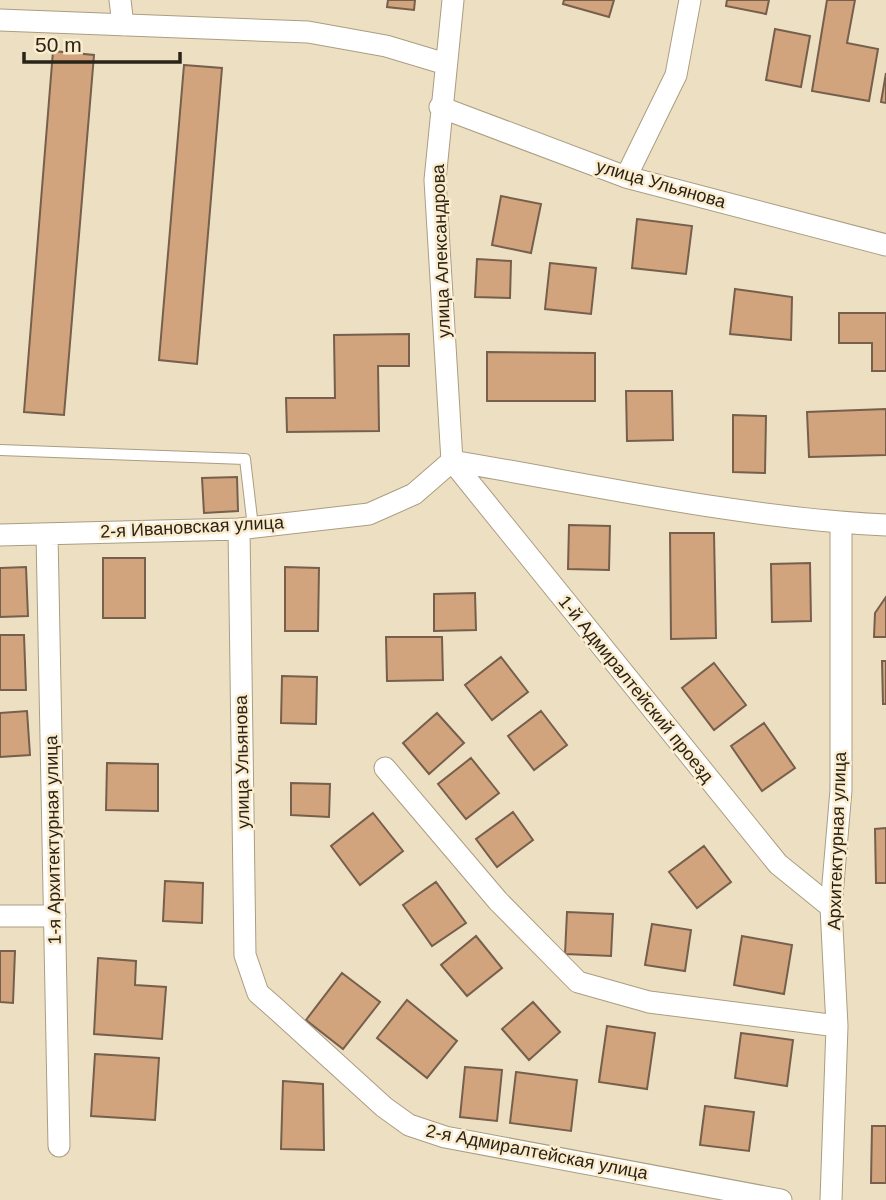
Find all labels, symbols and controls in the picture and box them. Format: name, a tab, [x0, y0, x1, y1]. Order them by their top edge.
scale bar	[24, 21, 180, 65]
text: 50 m	[35, 33, 82, 56]
street label: улица Ульянова	[594, 156, 729, 212]
street label: улица Александрова	[428, 163, 454, 338]
street label: 2-я Ивановская улица	[100, 512, 285, 542]
street label: 1-й Адмиралтейский проезд	[554, 592, 718, 787]
street label: улица Ульянова	[231, 694, 253, 829]
street label: 1-я Архитектурная улица	[41, 734, 65, 945]
street label: Архитектурная улица	[824, 750, 850, 931]
street label: 2-я Адмиралтейская улица	[424, 1121, 651, 1184]

